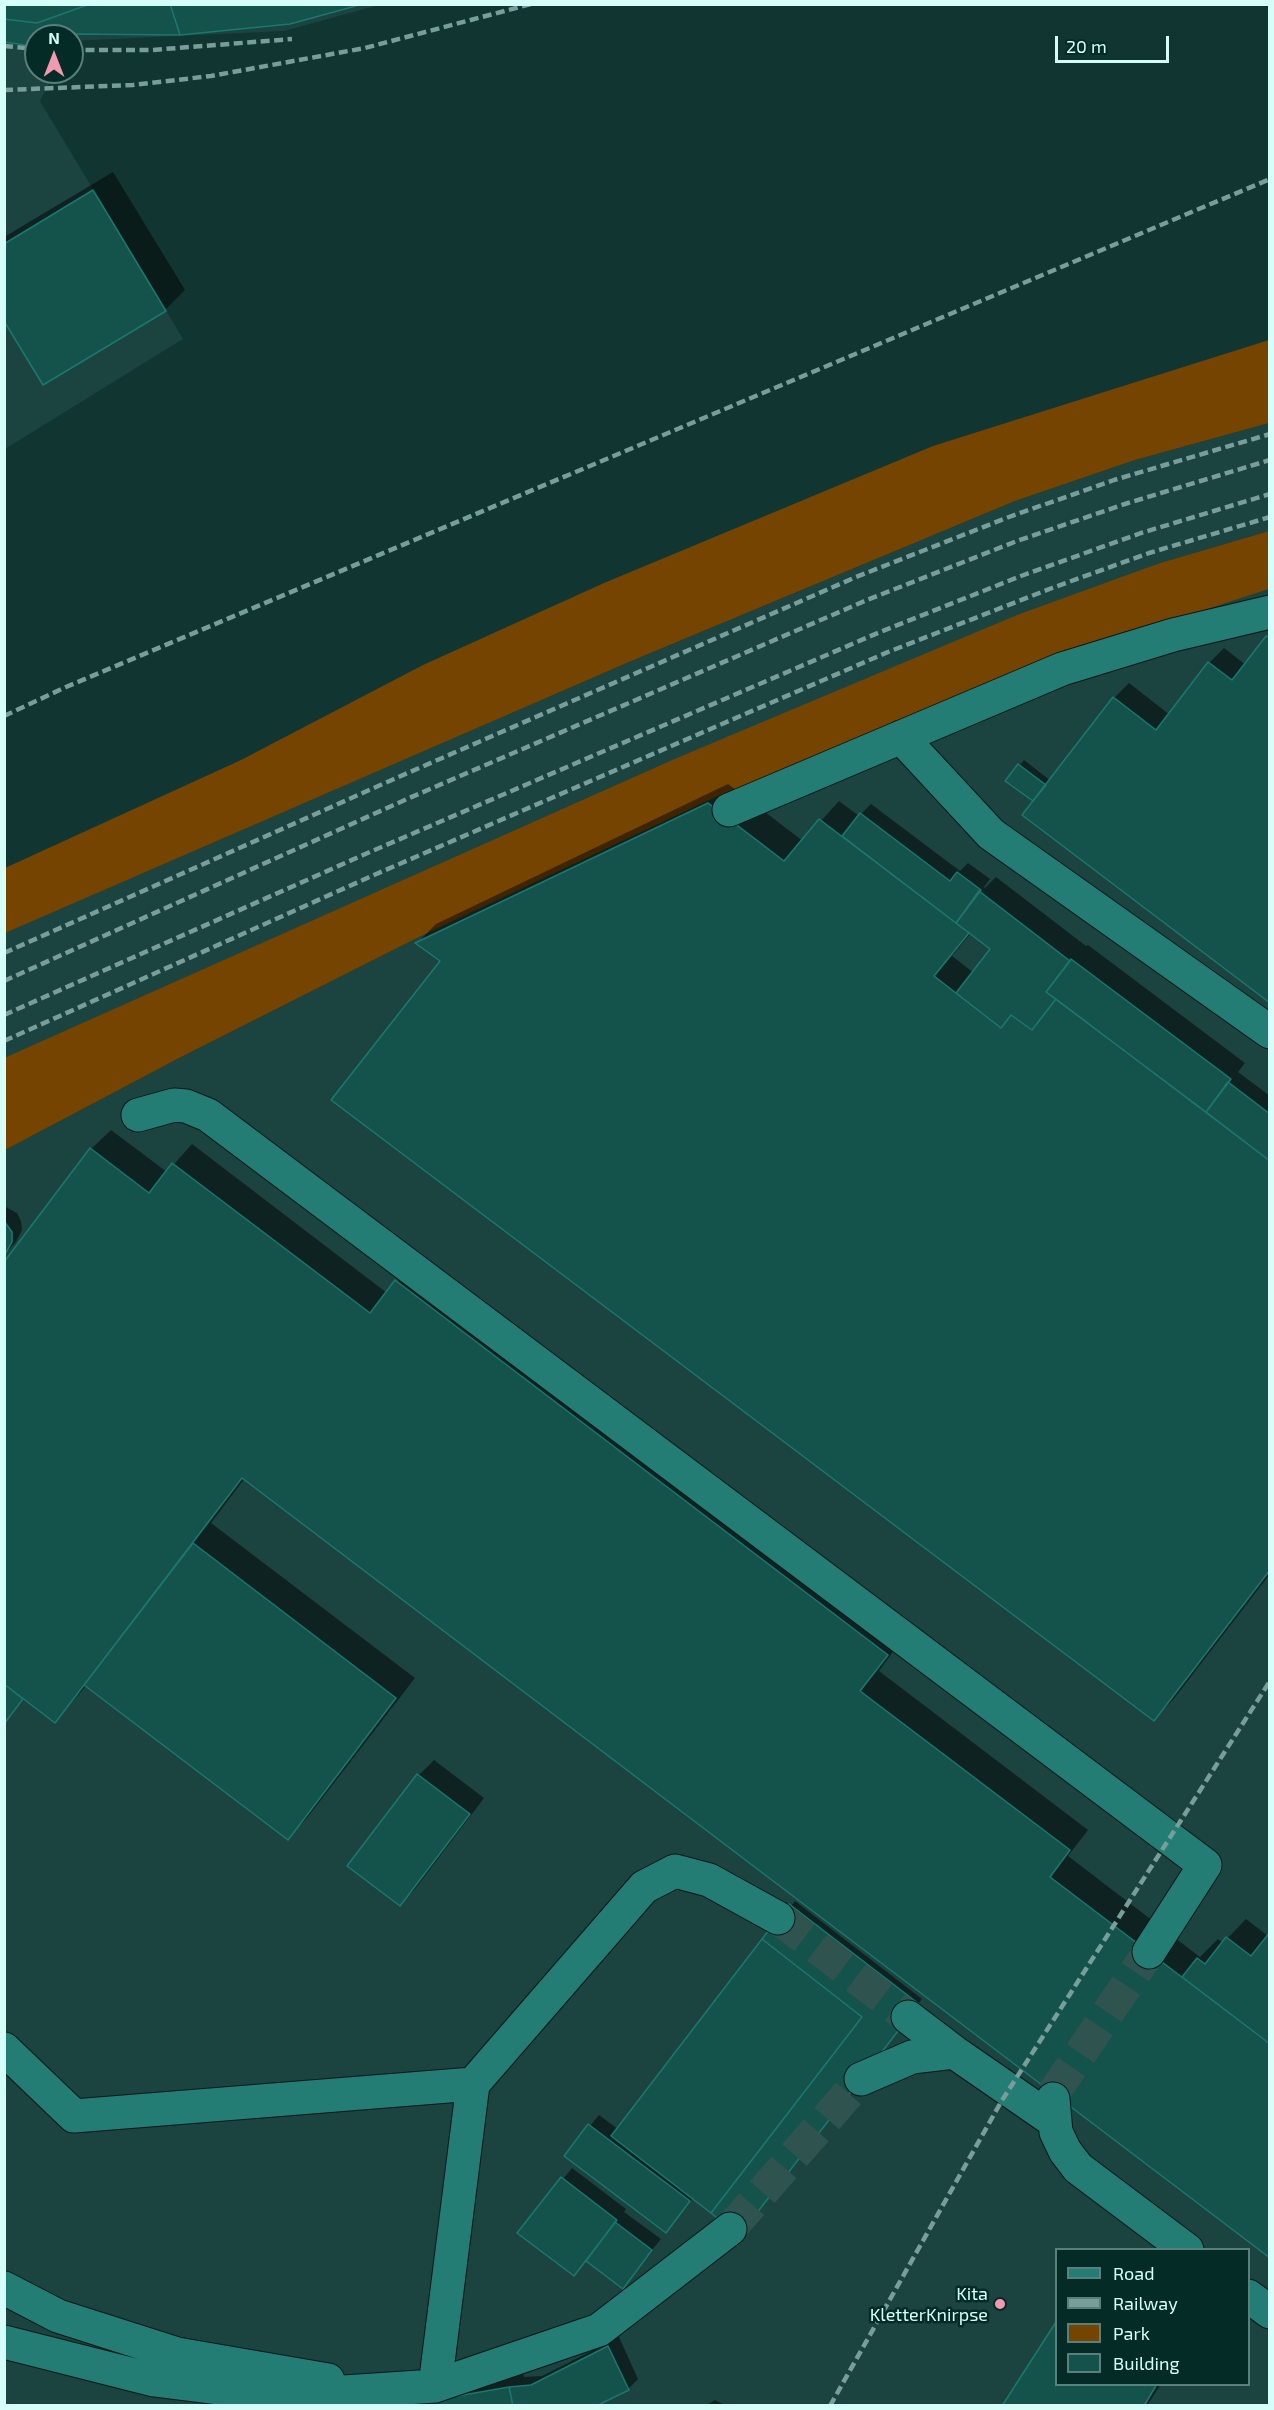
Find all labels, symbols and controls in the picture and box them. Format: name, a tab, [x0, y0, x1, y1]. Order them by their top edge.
north arrow	[24, 24, 84, 84]
scale bar	[1058, 24, 1172, 62]
text: N	[48, 28, 60, 47]
text: 20 m	[1066, 35, 1107, 57]
legend	[1055, 2248, 1250, 2386]
text: Road	[1113, 2262, 1154, 2284]
place label: Kita KletterKnirpse	[870, 2283, 988, 2326]
text: Railway	[1113, 2292, 1178, 2314]
marker: Kita KletterKnirpse	[993, 2297, 1007, 2311]
text: Park	[1113, 2322, 1150, 2344]
text: Building	[1113, 2352, 1180, 2374]

